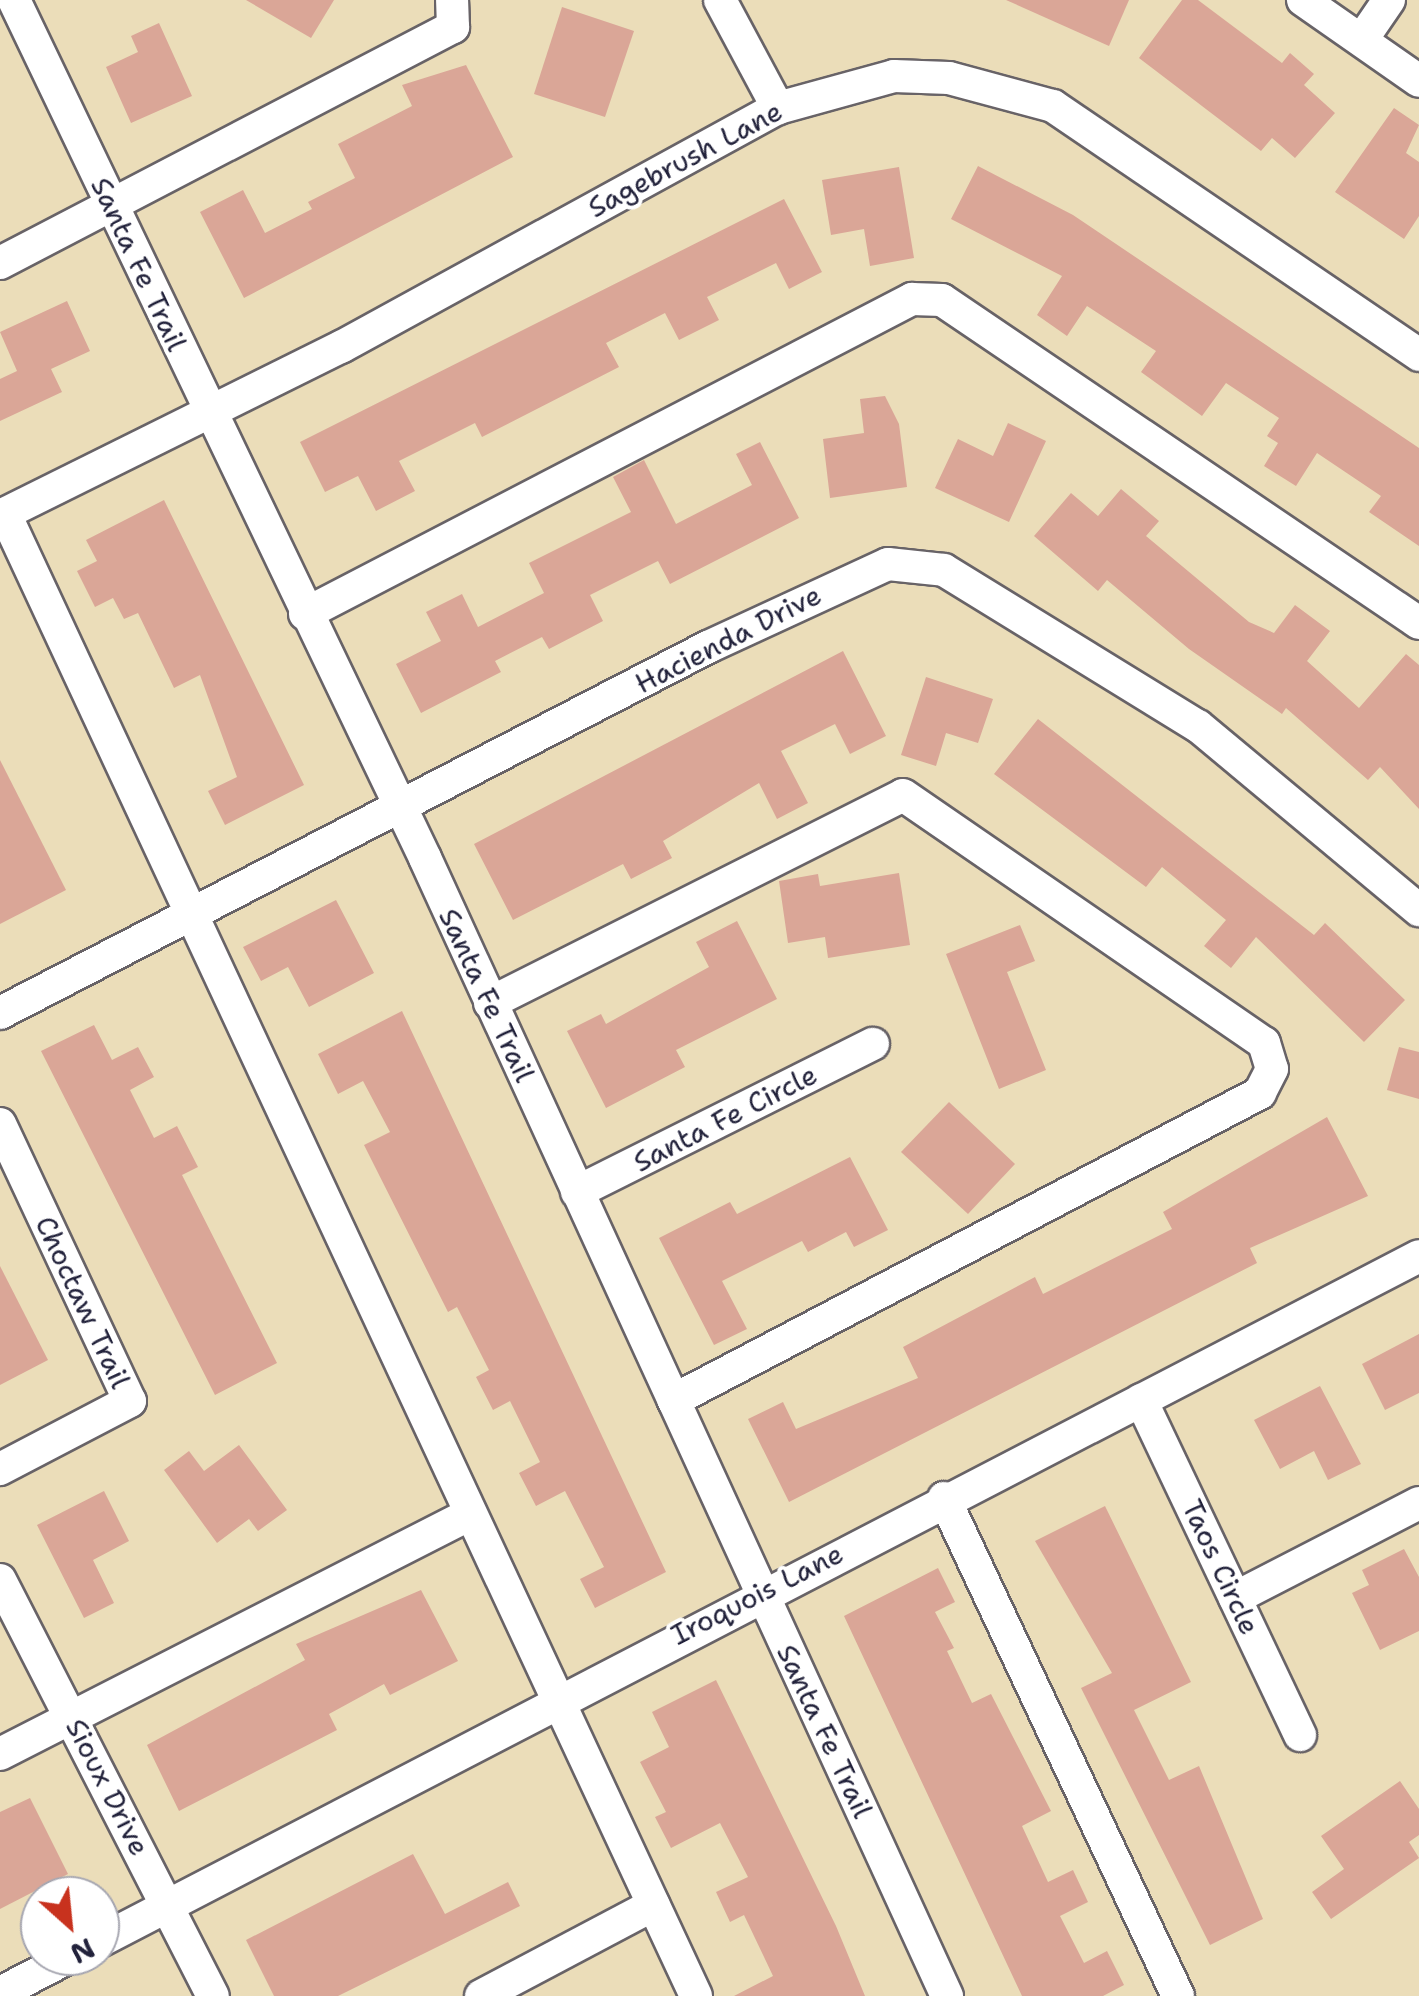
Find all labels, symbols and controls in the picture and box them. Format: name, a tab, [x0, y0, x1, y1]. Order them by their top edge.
street label: Sagebrush Lane	[582, 94, 788, 224]
street label: Santa Fe Trail	[84, 172, 194, 356]
street label: Hacienda Drive	[629, 578, 827, 700]
street label: Santa Fe Trail	[432, 903, 542, 1087]
street label: Santa Fe Circle	[628, 1057, 822, 1179]
street label: Choctaw Trail	[29, 1211, 137, 1393]
street label: Taos Circle	[1175, 1494, 1267, 1640]
street label: Iroquois Lane	[665, 1536, 849, 1652]
street label: Santa Fe Trail	[770, 1639, 880, 1823]
street label: Sioux Drive	[59, 1713, 157, 1861]
north arrow	[20, 1876, 120, 1976]
text: N	[64, 1929, 101, 1973]

